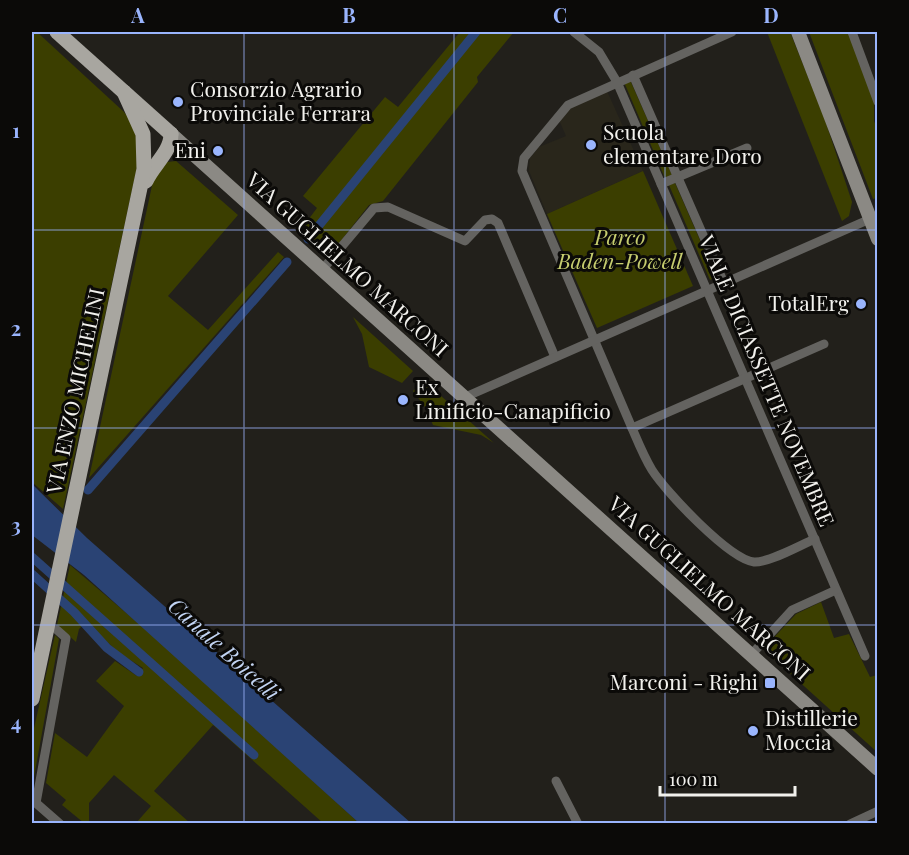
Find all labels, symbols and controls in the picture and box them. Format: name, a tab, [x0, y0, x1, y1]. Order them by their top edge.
text: A	[130, 1, 145, 28]
text: B	[342, 1, 356, 28]
text: C	[553, 1, 567, 28]
text: D	[763, 1, 779, 28]
place label: Consorzio Agrario Provinciale Ferrara	[190, 74, 372, 126]
marker: Consorzio Agrario Provinciale Ferrara	[171, 95, 185, 109]
text: 1	[12, 116, 20, 143]
place label: Scuola elementare Doro	[603, 117, 762, 169]
place label: Eni	[175, 135, 206, 163]
marker: Scuola elementare Doro	[584, 138, 598, 152]
marker: Eni	[211, 144, 225, 158]
street label: VIA GUGLIELMO MARCONI	[241, 165, 455, 362]
park label: Parco Baden-Powell	[557, 222, 684, 274]
street label: VIALE DICIASSETTE NOVEMBRE	[693, 230, 842, 530]
street label: VIA ENZO MICHELINI	[38, 285, 110, 497]
place label: TotalErg	[768, 288, 849, 316]
marker: TotalErg	[854, 297, 868, 311]
text: 2	[11, 314, 21, 341]
place label: Ex Linificio-Canapificio	[415, 372, 611, 424]
marker: Ex Linificio-Canapificio	[396, 393, 410, 407]
street label: VIA GUGLIELMO MARCONI	[603, 489, 817, 686]
text: 3	[11, 511, 21, 538]
water label: Canale Boicelli	[162, 590, 287, 707]
place label: Marconi - Righi	[610, 667, 758, 695]
marker: Marconi - Righi	[763, 676, 777, 690]
place label: Distillerie Moccia	[765, 703, 858, 755]
text: 4	[11, 708, 21, 735]
marker: Distillerie Moccia	[746, 724, 760, 738]
scale bar	[660, 759, 795, 797]
text: 100 m	[669, 767, 718, 791]

